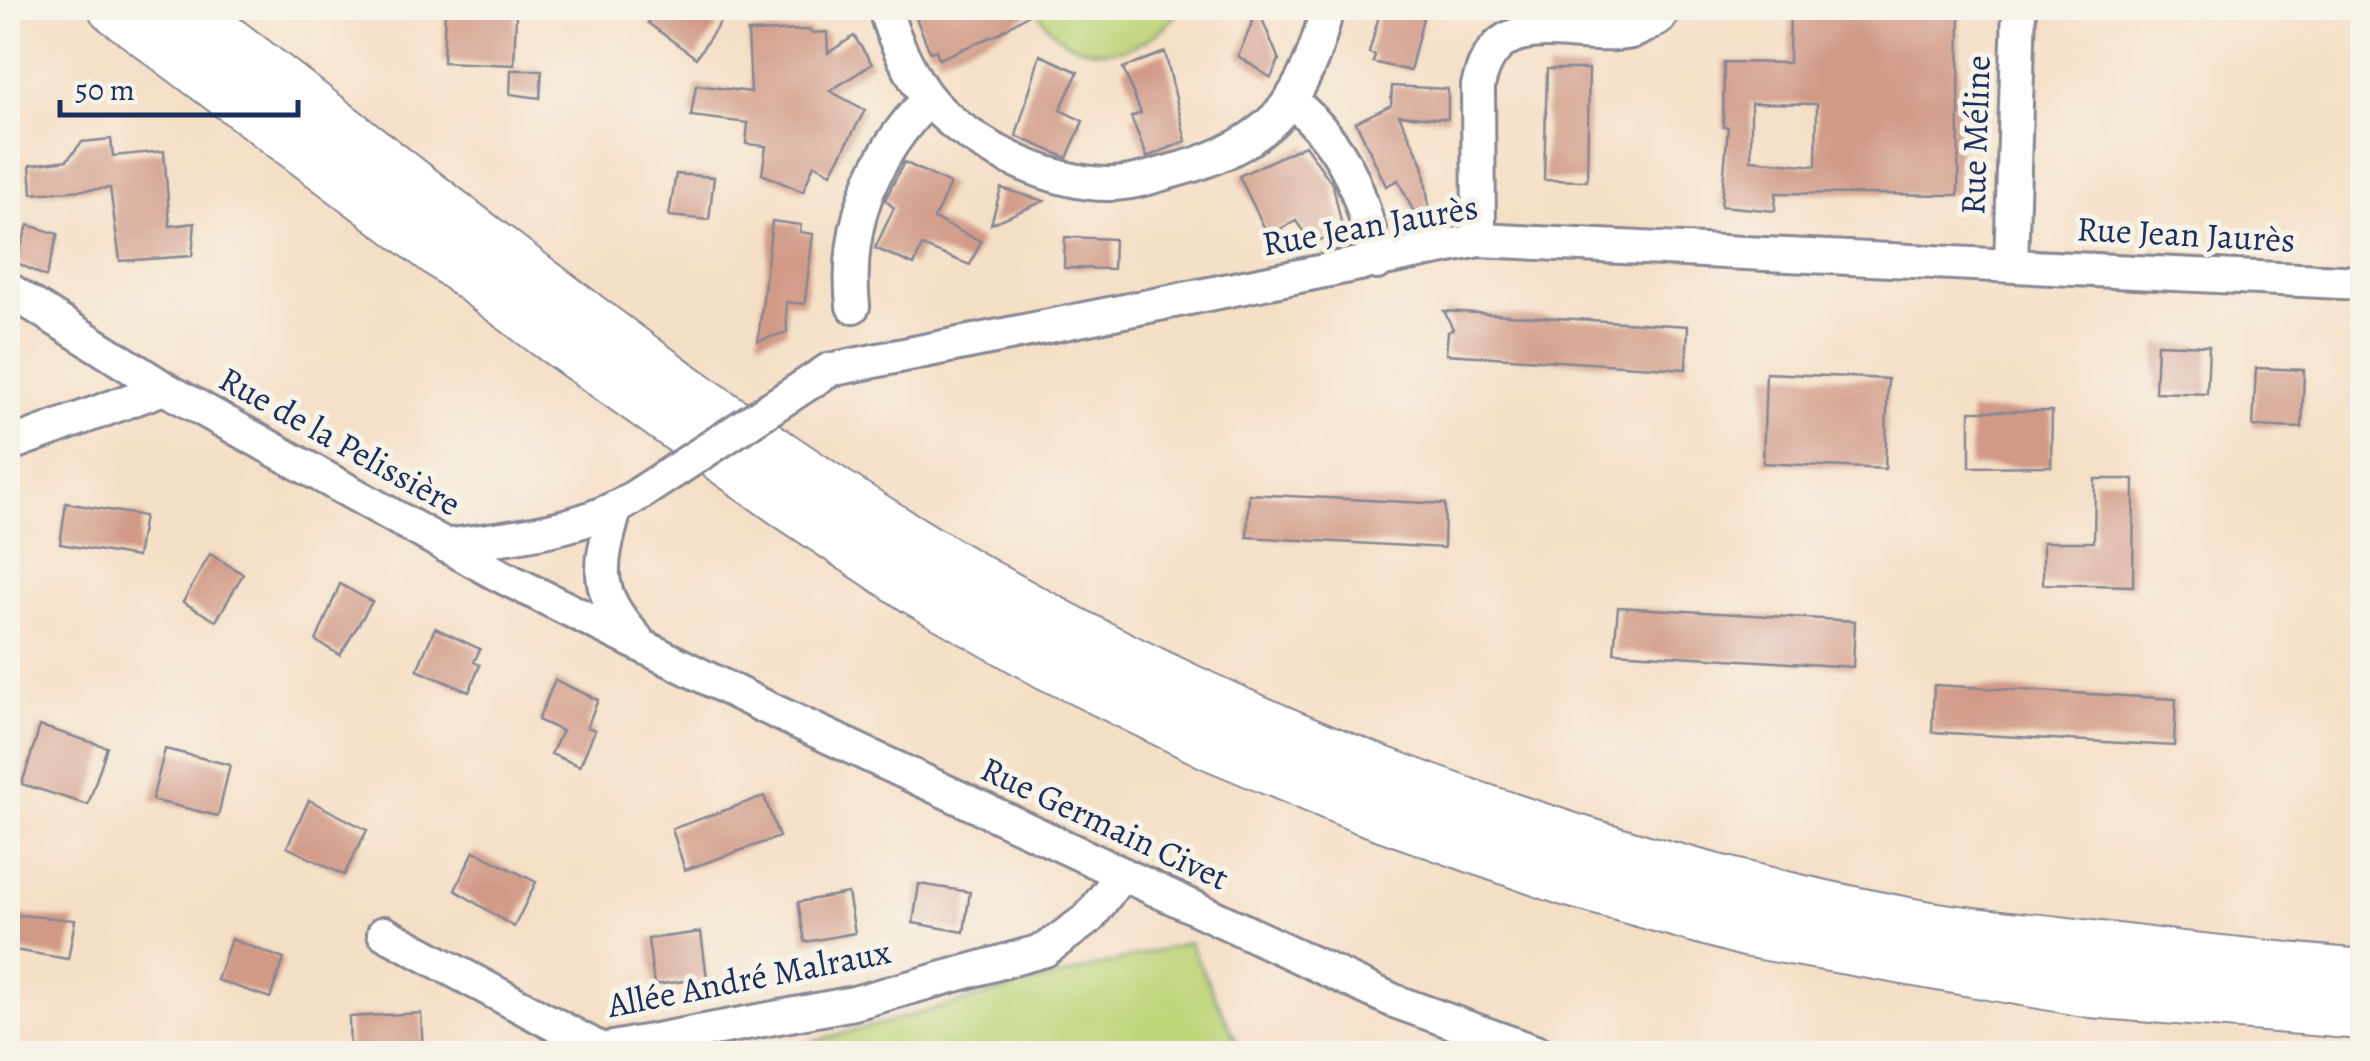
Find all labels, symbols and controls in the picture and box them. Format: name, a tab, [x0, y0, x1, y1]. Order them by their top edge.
street label: Rue Méline	[1948, 54, 2002, 216]
scale bar	[60, 55, 298, 117]
text: 50 m	[75, 70, 135, 110]
street label: Rue Jean Jaurès	[1258, 182, 1482, 268]
street label: Rue Jean Jaurès	[2076, 204, 2296, 264]
street label: Rue de la Pelissière	[211, 355, 469, 527]
street label: Rue Germain Civet	[973, 745, 1237, 901]
street label: Allée André Malraux	[602, 927, 895, 1029]

